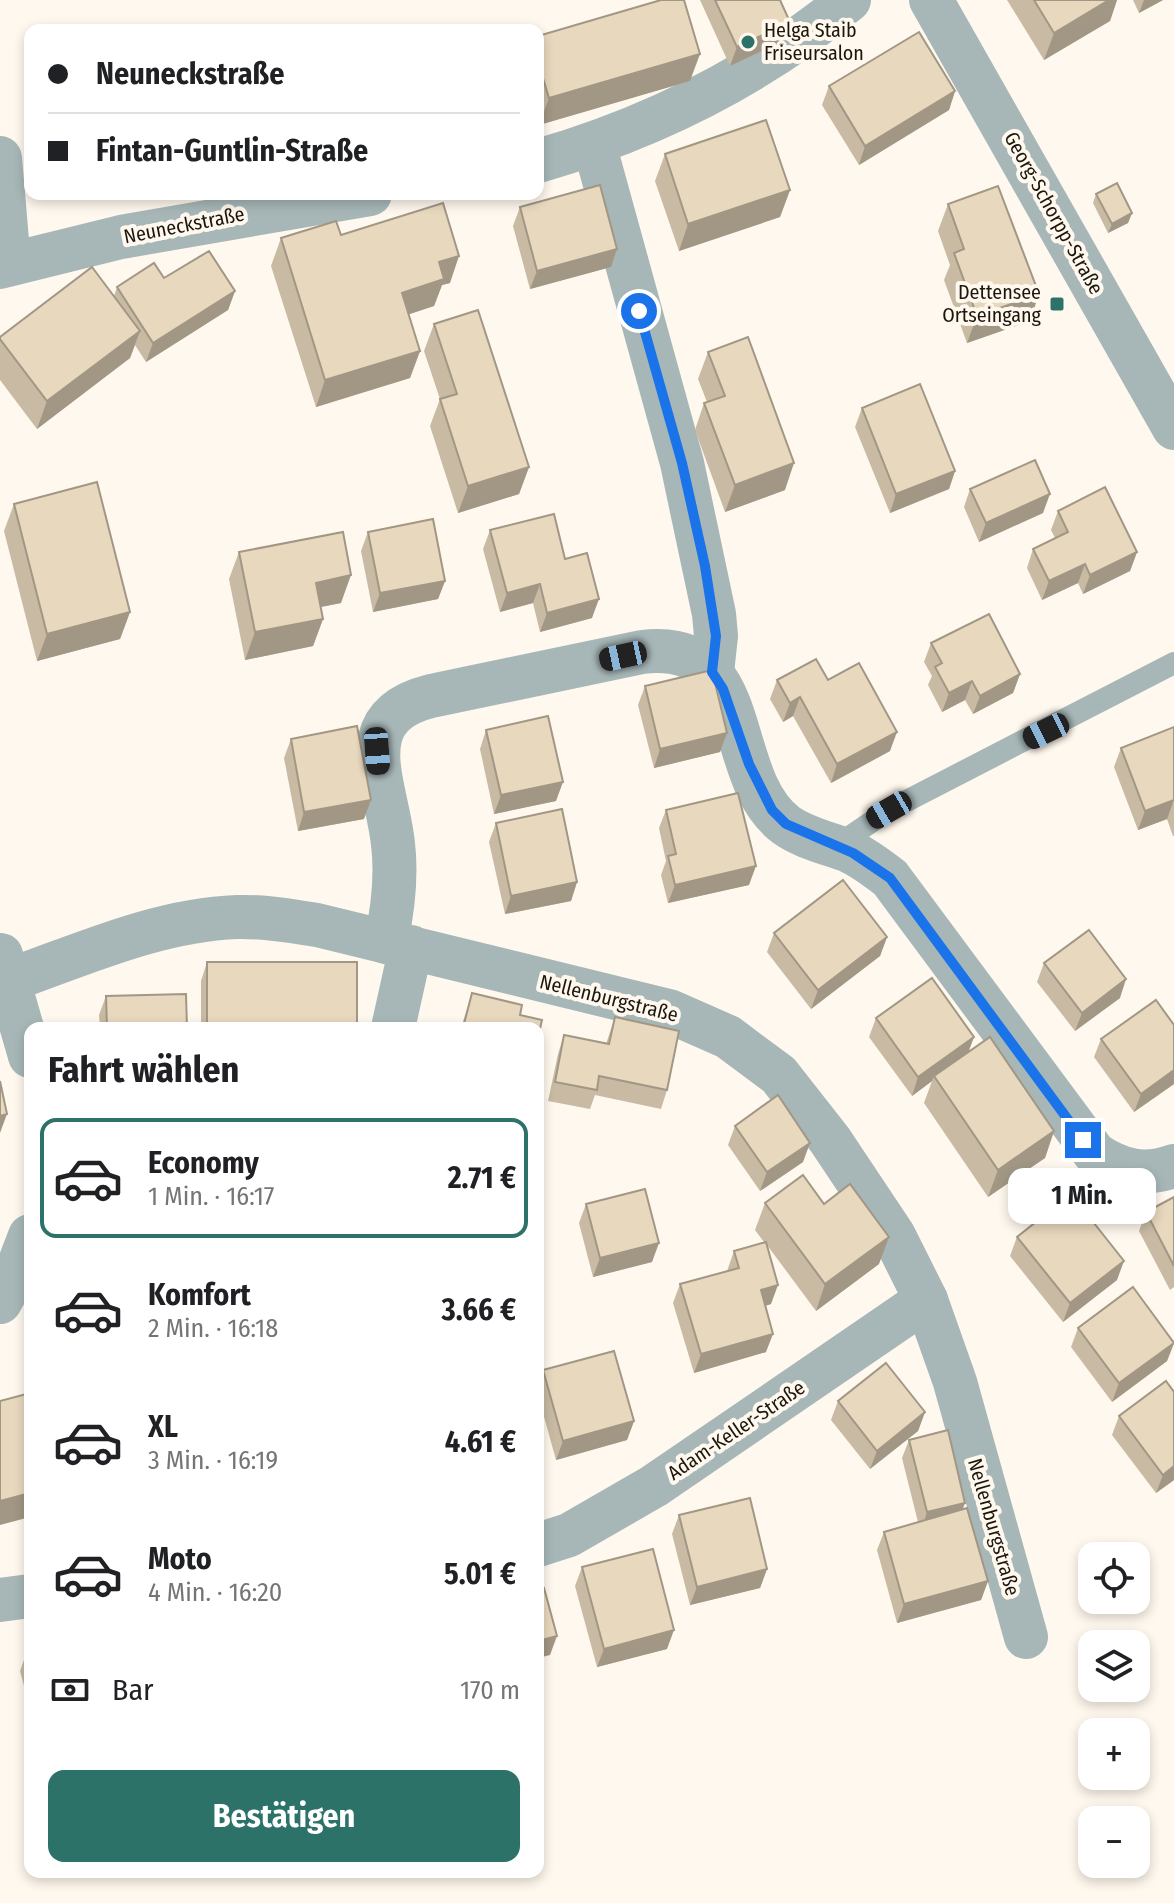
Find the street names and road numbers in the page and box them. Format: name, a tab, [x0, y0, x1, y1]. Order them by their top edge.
street label: Georg-Schorpp-Straße	[999, 128, 1109, 298]
street label: Neuneckstraße	[122, 202, 246, 248]
street label: Nellenburgstraße	[537, 969, 681, 1027]
street label: Adam-Keller-Straße	[663, 1375, 809, 1485]
street label: Nellenburgstraße	[963, 1456, 1025, 1598]

